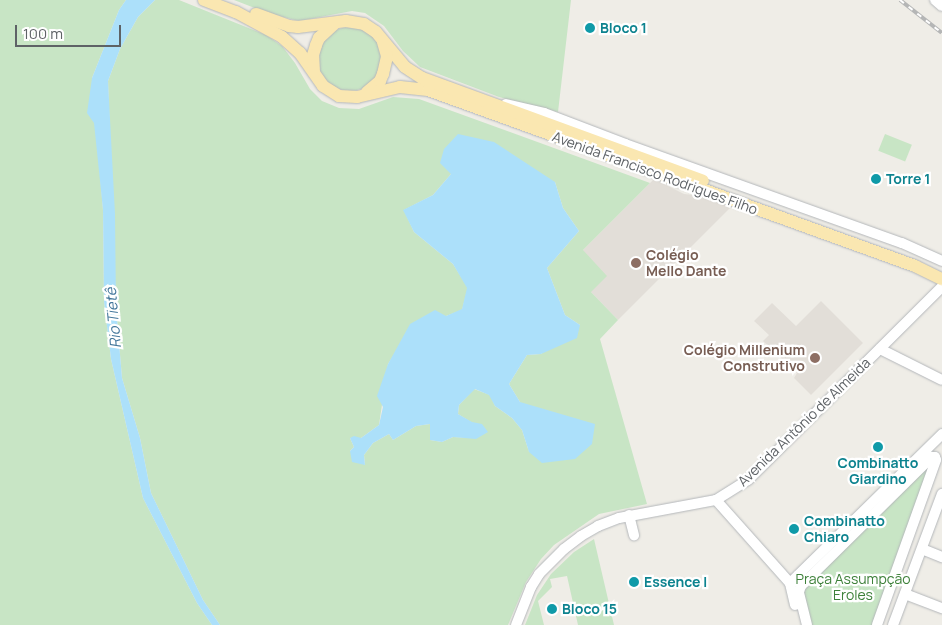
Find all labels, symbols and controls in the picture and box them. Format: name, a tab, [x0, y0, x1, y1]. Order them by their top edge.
scale bar	[18, 15, 124, 47]
place label: Bloco 1	[600, 20, 647, 36]
marker: Bloco 1	[584, 22, 596, 34]
text: 100 m	[23, 23, 63, 44]
street label: Avenida Francisco Rodrigues Filho	[550, 128, 760, 218]
place label: Torre 1	[886, 171, 930, 187]
marker: Torre 1	[870, 173, 882, 185]
place label: Colégio Mello Dante	[646, 247, 726, 280]
marker: Colégio Mello Dante	[630, 257, 642, 269]
water label: Rio Tietê	[101, 287, 125, 349]
place label: Colégio Millenium Construtivo	[684, 342, 805, 374]
marker: Colégio Millenium Construtivo	[809, 352, 821, 364]
street label: Avenida Antônio de Almeida	[734, 354, 874, 490]
marker: Combinatto Giardino	[872, 441, 884, 453]
place label: Combinatto Giardino	[838, 455, 918, 488]
place label: Combinatto Chiaro	[804, 513, 885, 546]
marker: Combinatto Chiaro	[788, 523, 800, 535]
park label: Praça Assumpção Eroles	[795, 571, 911, 604]
place label: Essence I	[644, 574, 707, 590]
marker: Essence I	[628, 576, 640, 588]
place label: Bloco 15	[562, 601, 617, 617]
marker: Bloco 15	[546, 603, 558, 615]

